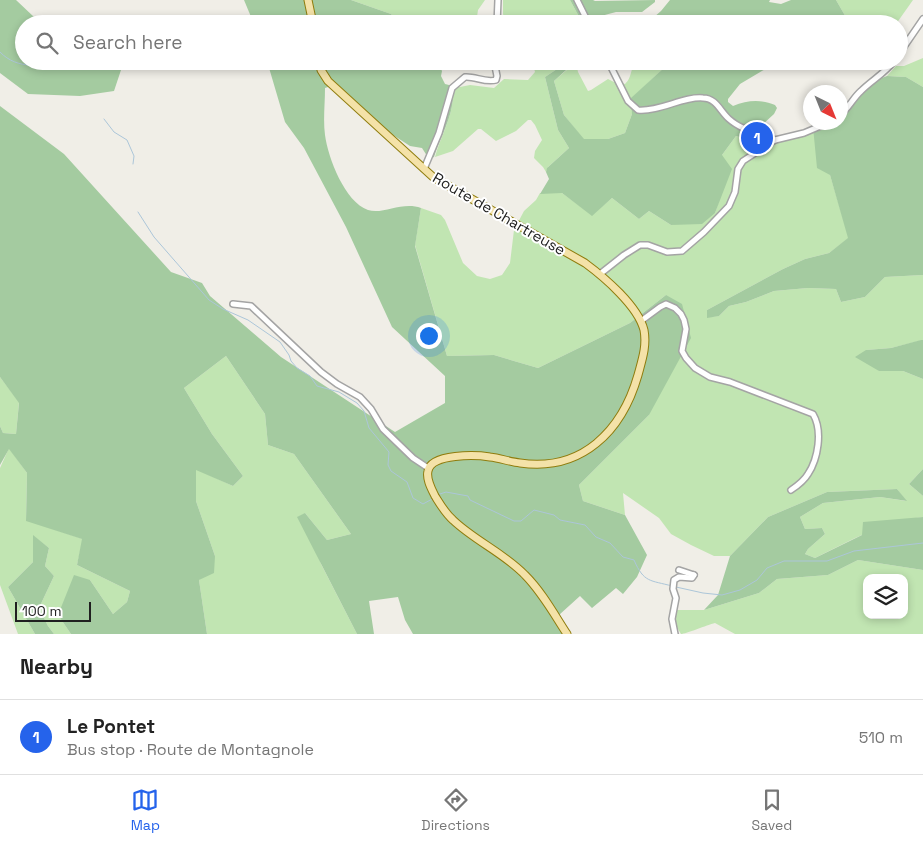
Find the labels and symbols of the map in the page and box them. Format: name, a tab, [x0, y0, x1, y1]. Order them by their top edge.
north arrow	[803, 85, 848, 130]
pin: 1	[741, 119, 773, 157]
street label: Route de Chartreuse	[430, 168, 569, 259]
your location	[416, 323, 442, 349]
scale bar	[15, 599, 91, 622]

